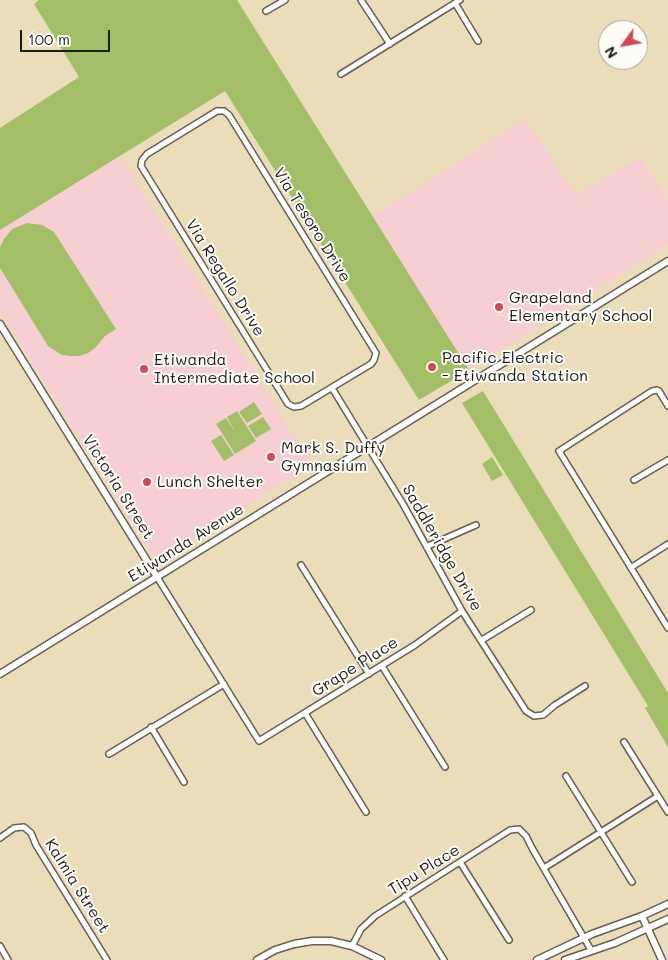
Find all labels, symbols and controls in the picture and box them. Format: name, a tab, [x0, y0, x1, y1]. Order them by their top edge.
scale bar	[22, 20, 112, 52]
north arrow	[598, 20, 648, 70]
text: 100 m	[28, 29, 70, 49]
text: N	[600, 43, 622, 62]
street label: Via Tesoro Drive	[269, 164, 355, 286]
street label: Via Regallo Drive	[181, 216, 269, 340]
place label: Grapeland Elementary School	[509, 288, 653, 326]
marker: Grapeland Elementary School	[493, 301, 505, 313]
place label: Pacific Electric - Etiwanda Station	[442, 348, 588, 386]
place label: Etiwanda Intermediate School	[154, 350, 315, 388]
marker: Pacific Electric - Etiwanda Station	[426, 361, 438, 373]
marker: Etiwanda Intermediate School	[138, 363, 150, 375]
street label: Victoria Street	[78, 431, 158, 543]
place label: Mark S. Duffy Gymnasium	[281, 438, 385, 476]
marker: Mark S. Duffy Gymnasium	[265, 451, 277, 463]
place label: Lunch Shelter	[157, 472, 264, 492]
marker: Lunch Shelter	[141, 476, 153, 488]
street label: Saddleridge Drive	[398, 481, 486, 615]
street label: Etiwanda Avenue	[125, 500, 247, 586]
street label: Grape Place	[308, 633, 402, 701]
street label: Kalmia Street	[40, 835, 114, 937]
street label: Tipu Place	[385, 840, 463, 900]

